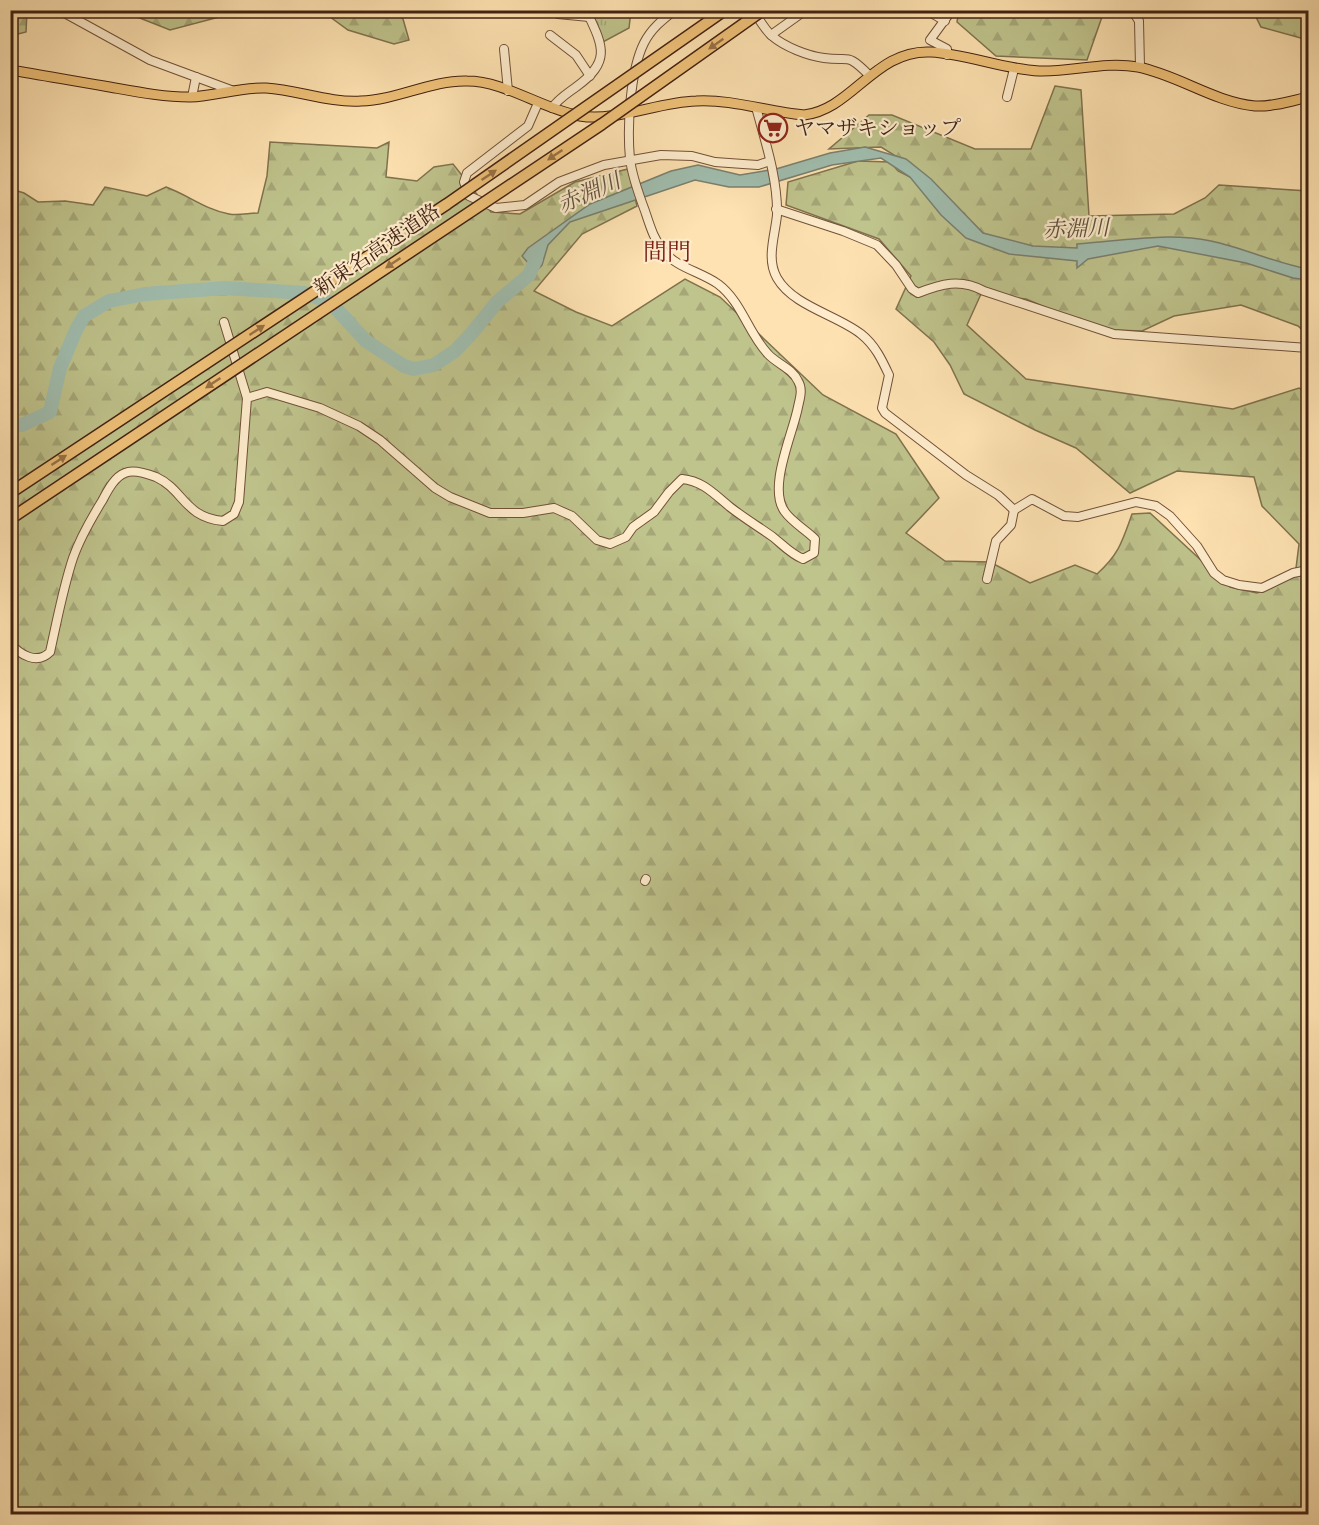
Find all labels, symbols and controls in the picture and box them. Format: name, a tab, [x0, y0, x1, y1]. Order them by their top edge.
one-way arrow	[708, 38, 723, 50]
supermarket icon: ヤマザキショップ	[757, 112, 789, 144]
place label: ヤマザキショップ	[794, 115, 961, 142]
one-way arrow	[547, 149, 563, 160]
water label: 赤淵川	[553, 166, 627, 219]
one-way arrow	[481, 169, 497, 181]
street label: 新東名高速道路	[309, 198, 445, 302]
water label: 赤淵川	[1043, 214, 1111, 244]
district label: 間門	[643, 237, 691, 268]
one-way arrow	[385, 257, 401, 268]
one-way arrow	[249, 324, 265, 335]
one-way arrow	[206, 377, 222, 389]
one-way arrow	[51, 455, 68, 466]

